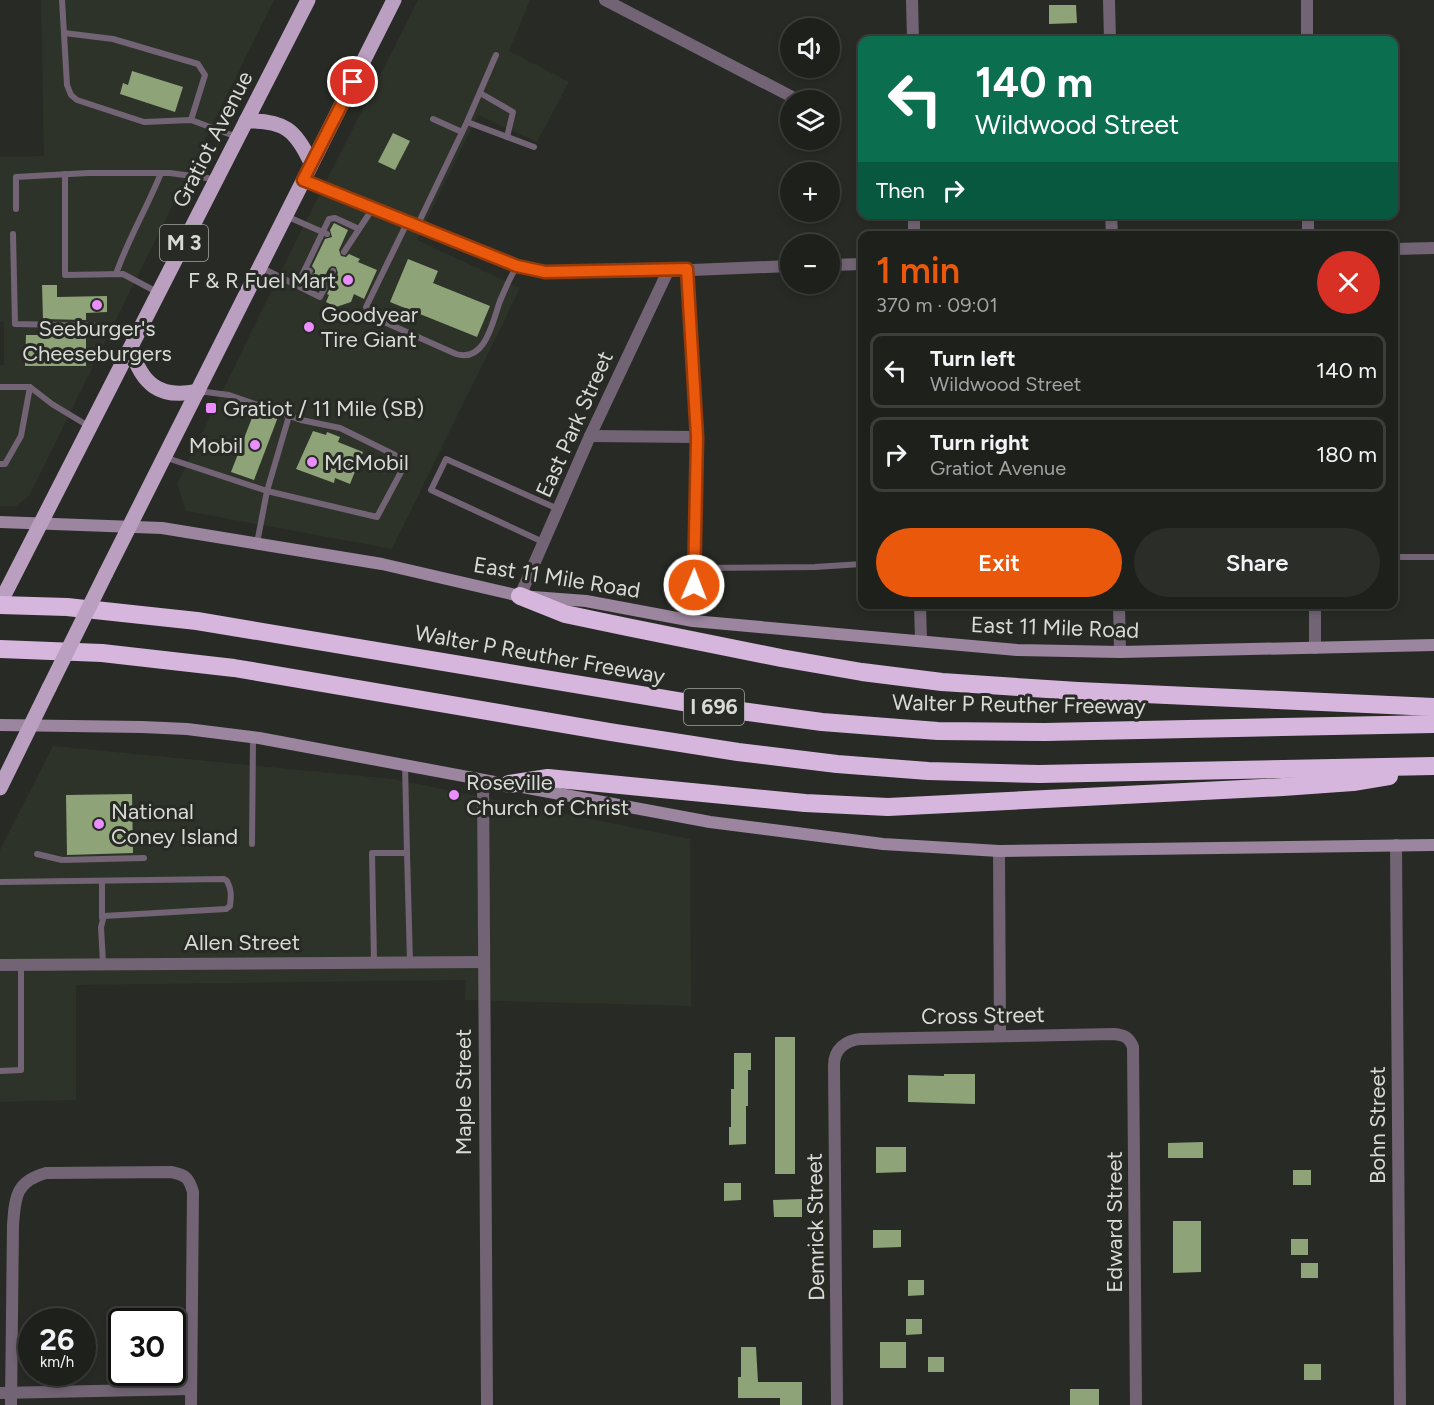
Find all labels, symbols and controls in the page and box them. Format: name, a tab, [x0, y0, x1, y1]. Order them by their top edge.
map controls	[780, 18, 840, 294]
button: sound	[780, 18, 840, 78]
pin	[327, 56, 378, 107]
text: 140 m	[975, 57, 1093, 108]
icon: left	[876, 60, 954, 138]
icon: arrive	[336, 65, 369, 98]
street label: Gratiot Avenue	[166, 66, 258, 212]
button: layers	[780, 90, 840, 150]
text: Wildwood Street	[975, 108, 1179, 141]
button: +	[780, 162, 840, 222]
icon: right	[937, 174, 970, 207]
text: Then	[876, 177, 925, 204]
road number: M 3	[160, 225, 208, 261]
button: −	[780, 234, 840, 294]
text: 1 min	[876, 249, 960, 292]
button: close	[1317, 251, 1380, 314]
place label: F & R Fuel Mart	[188, 267, 336, 294]
marker: F & R Fuel Mart	[341, 273, 355, 287]
text: 370 m · 09:01	[876, 293, 998, 317]
marker: Seeburger's Cheeseburgers	[90, 298, 104, 312]
place label: Goodyear Tire Giant	[321, 301, 419, 353]
place label: Seeburger's Cheeseburgers	[22, 315, 172, 367]
marker: Goodyear Tire Giant	[302, 320, 316, 334]
text: Turn left	[930, 345, 1016, 372]
street label: East Park Street	[530, 347, 619, 501]
icon: left	[879, 354, 912, 387]
text: 140 m	[1316, 357, 1377, 384]
text: Wildwood Street	[930, 372, 1081, 396]
place label: Gratiot / 11 Mile (SB)	[223, 395, 424, 422]
marker: Gratiot / 11 Mile (SB)	[204, 401, 218, 415]
text: Turn right	[930, 429, 1029, 456]
place label: Mobil	[189, 432, 243, 459]
marker: Mobil	[248, 438, 262, 452]
icon: right	[879, 438, 912, 471]
text: 180 m	[1316, 441, 1377, 468]
place label: McMobil	[324, 449, 409, 476]
marker: McMobil	[305, 455, 319, 469]
text: Gratiot Avenue	[930, 456, 1066, 480]
button: Exit	[876, 528, 1122, 597]
button: Share	[1134, 528, 1380, 597]
street label: East 11 Mile Road	[472, 551, 642, 604]
position arrow	[662, 553, 726, 617]
street label: East 11 Mile Road	[970, 611, 1140, 644]
street label: Walter P Reuther Freeway	[413, 619, 668, 690]
road number: I 696	[684, 689, 744, 725]
street label: Walter P Reuther Freeway	[892, 689, 1146, 720]
place label: Roseville Church of Christ	[466, 769, 629, 821]
marker: Roseville Church of Christ	[447, 788, 461, 802]
place label: National Coney Island	[111, 798, 238, 850]
marker: National Coney Island	[92, 817, 106, 831]
street label: Allen Street	[184, 929, 300, 956]
street label: Cross Street	[921, 1001, 1045, 1030]
street label: Maple Street	[450, 1029, 477, 1155]
street label: Bohn Street	[1364, 1066, 1391, 1184]
street label: Edward Street	[1101, 1151, 1128, 1293]
street label: Demrick Street	[801, 1153, 830, 1301]
speed limit sign: 30	[108, 1308, 186, 1386]
text: 26	[40, 1321, 74, 1358]
text: km/h	[40, 1353, 74, 1371]

